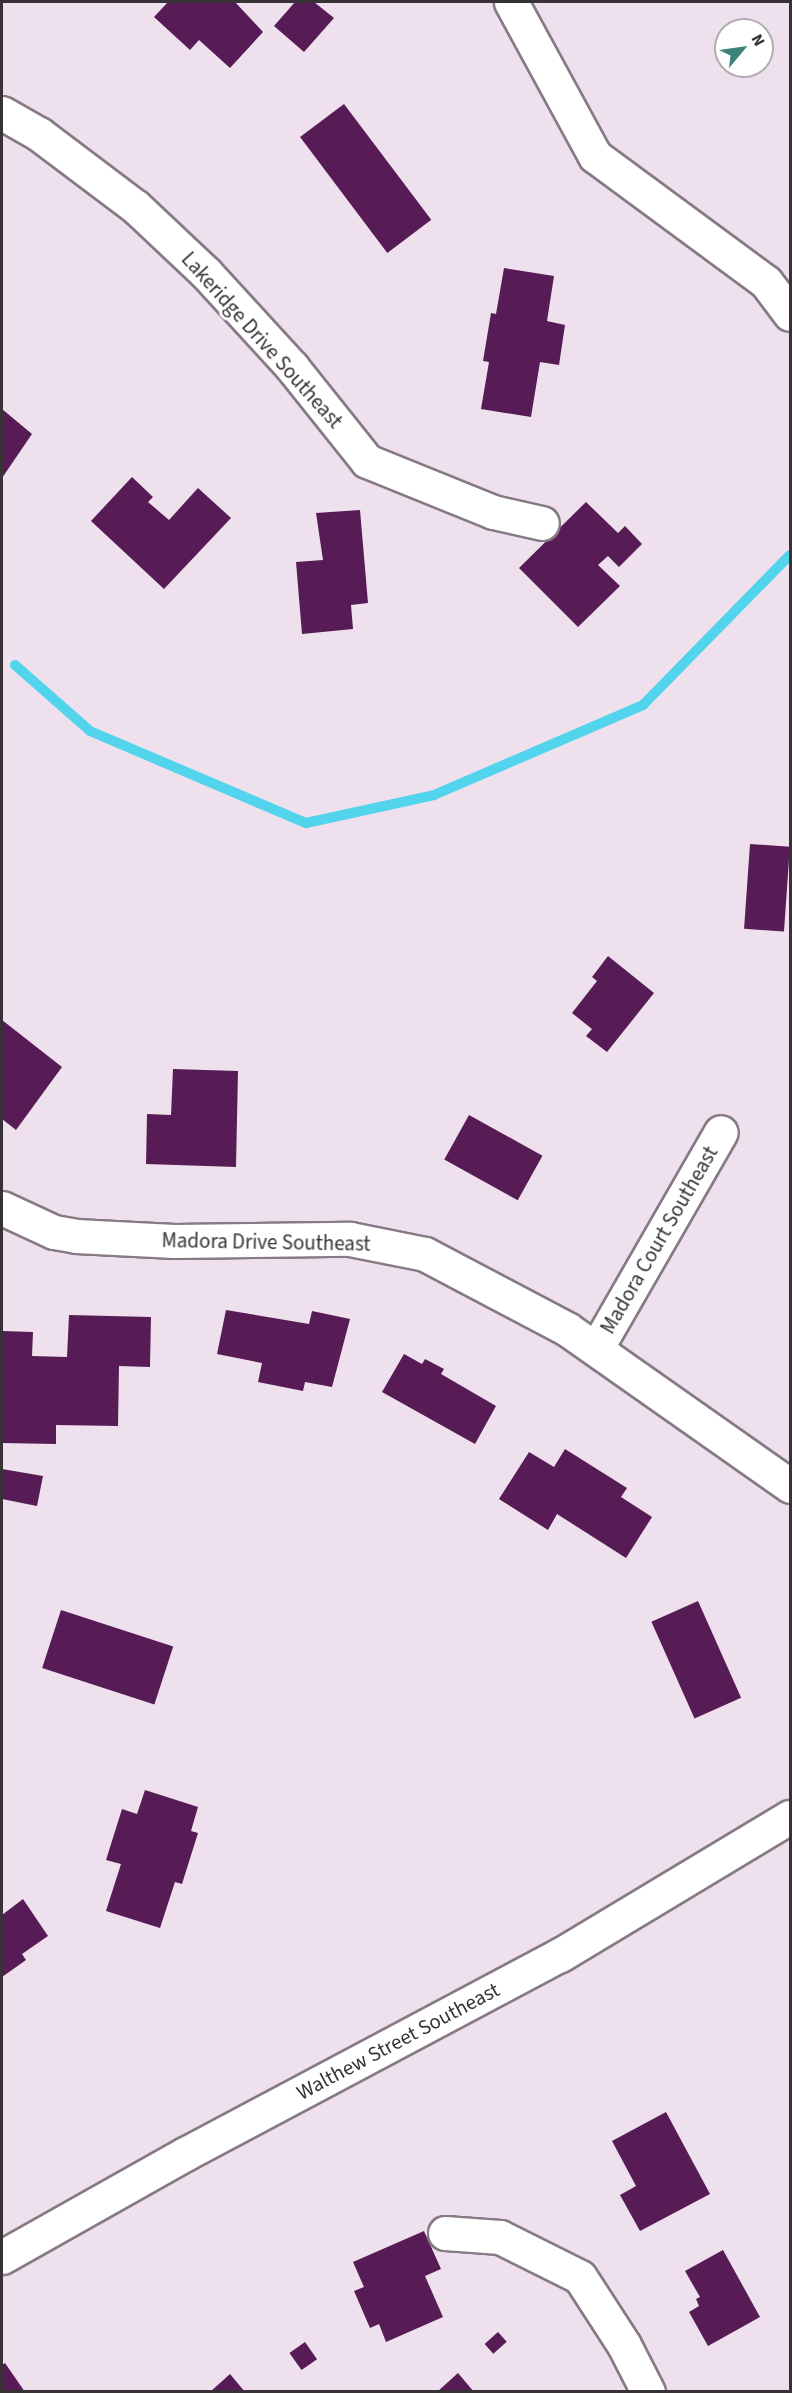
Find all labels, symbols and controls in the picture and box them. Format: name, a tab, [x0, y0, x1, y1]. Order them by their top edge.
north arrow	[714, 18, 774, 78]
text: N	[746, 30, 770, 50]
street label: Lakeridge Drive Southeast	[176, 247, 348, 433]
street label: Madora Court Southeast	[595, 1142, 723, 1338]
street label: Madora Drive Southeast	[161, 1228, 371, 1256]
street label: Walthew Street Southeast	[292, 1977, 504, 2105]

